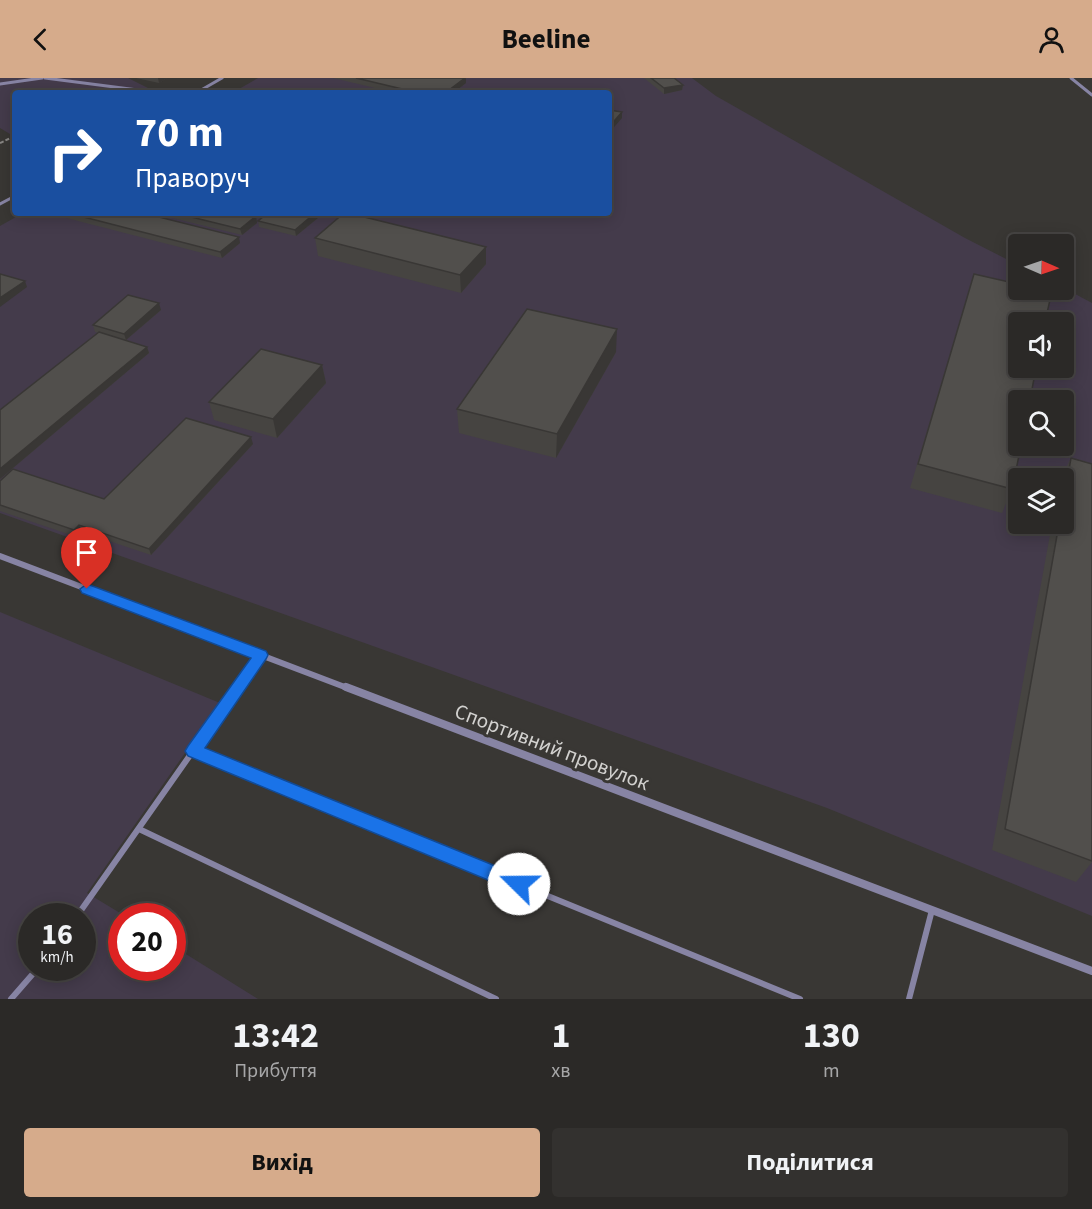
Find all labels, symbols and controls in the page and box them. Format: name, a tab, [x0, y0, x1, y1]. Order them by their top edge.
text: Beeline	[502, 20, 590, 59]
icon: back	[24, 23, 57, 56]
icon: person	[1035, 23, 1068, 56]
text: 70 m	[135, 103, 224, 163]
icon: right	[36, 114, 114, 192]
text: Праворуч	[135, 159, 250, 198]
north arrow	[1008, 234, 1074, 300]
map controls	[1008, 234, 1074, 534]
button: sound	[1008, 312, 1074, 378]
button: search	[1008, 390, 1074, 456]
button: layers	[1008, 468, 1074, 534]
pin	[61, 527, 112, 589]
icon: arrive	[70, 536, 103, 569]
street label: Спортивний провулок	[450, 696, 654, 798]
position arrow	[487, 852, 551, 916]
speed limit sign: 20	[108, 903, 186, 981]
text: 16	[41, 913, 73, 956]
text: km/h	[40, 947, 74, 968]
text: 13:42	[232, 1010, 319, 1061]
text: 1	[551, 1010, 570, 1061]
text: 130	[803, 1010, 860, 1061]
text: Прибуття	[234, 1057, 317, 1085]
text: хв	[551, 1057, 570, 1085]
text: m	[823, 1057, 840, 1085]
button: Вихід	[24, 1128, 540, 1197]
button: Поділитися	[552, 1128, 1068, 1197]

